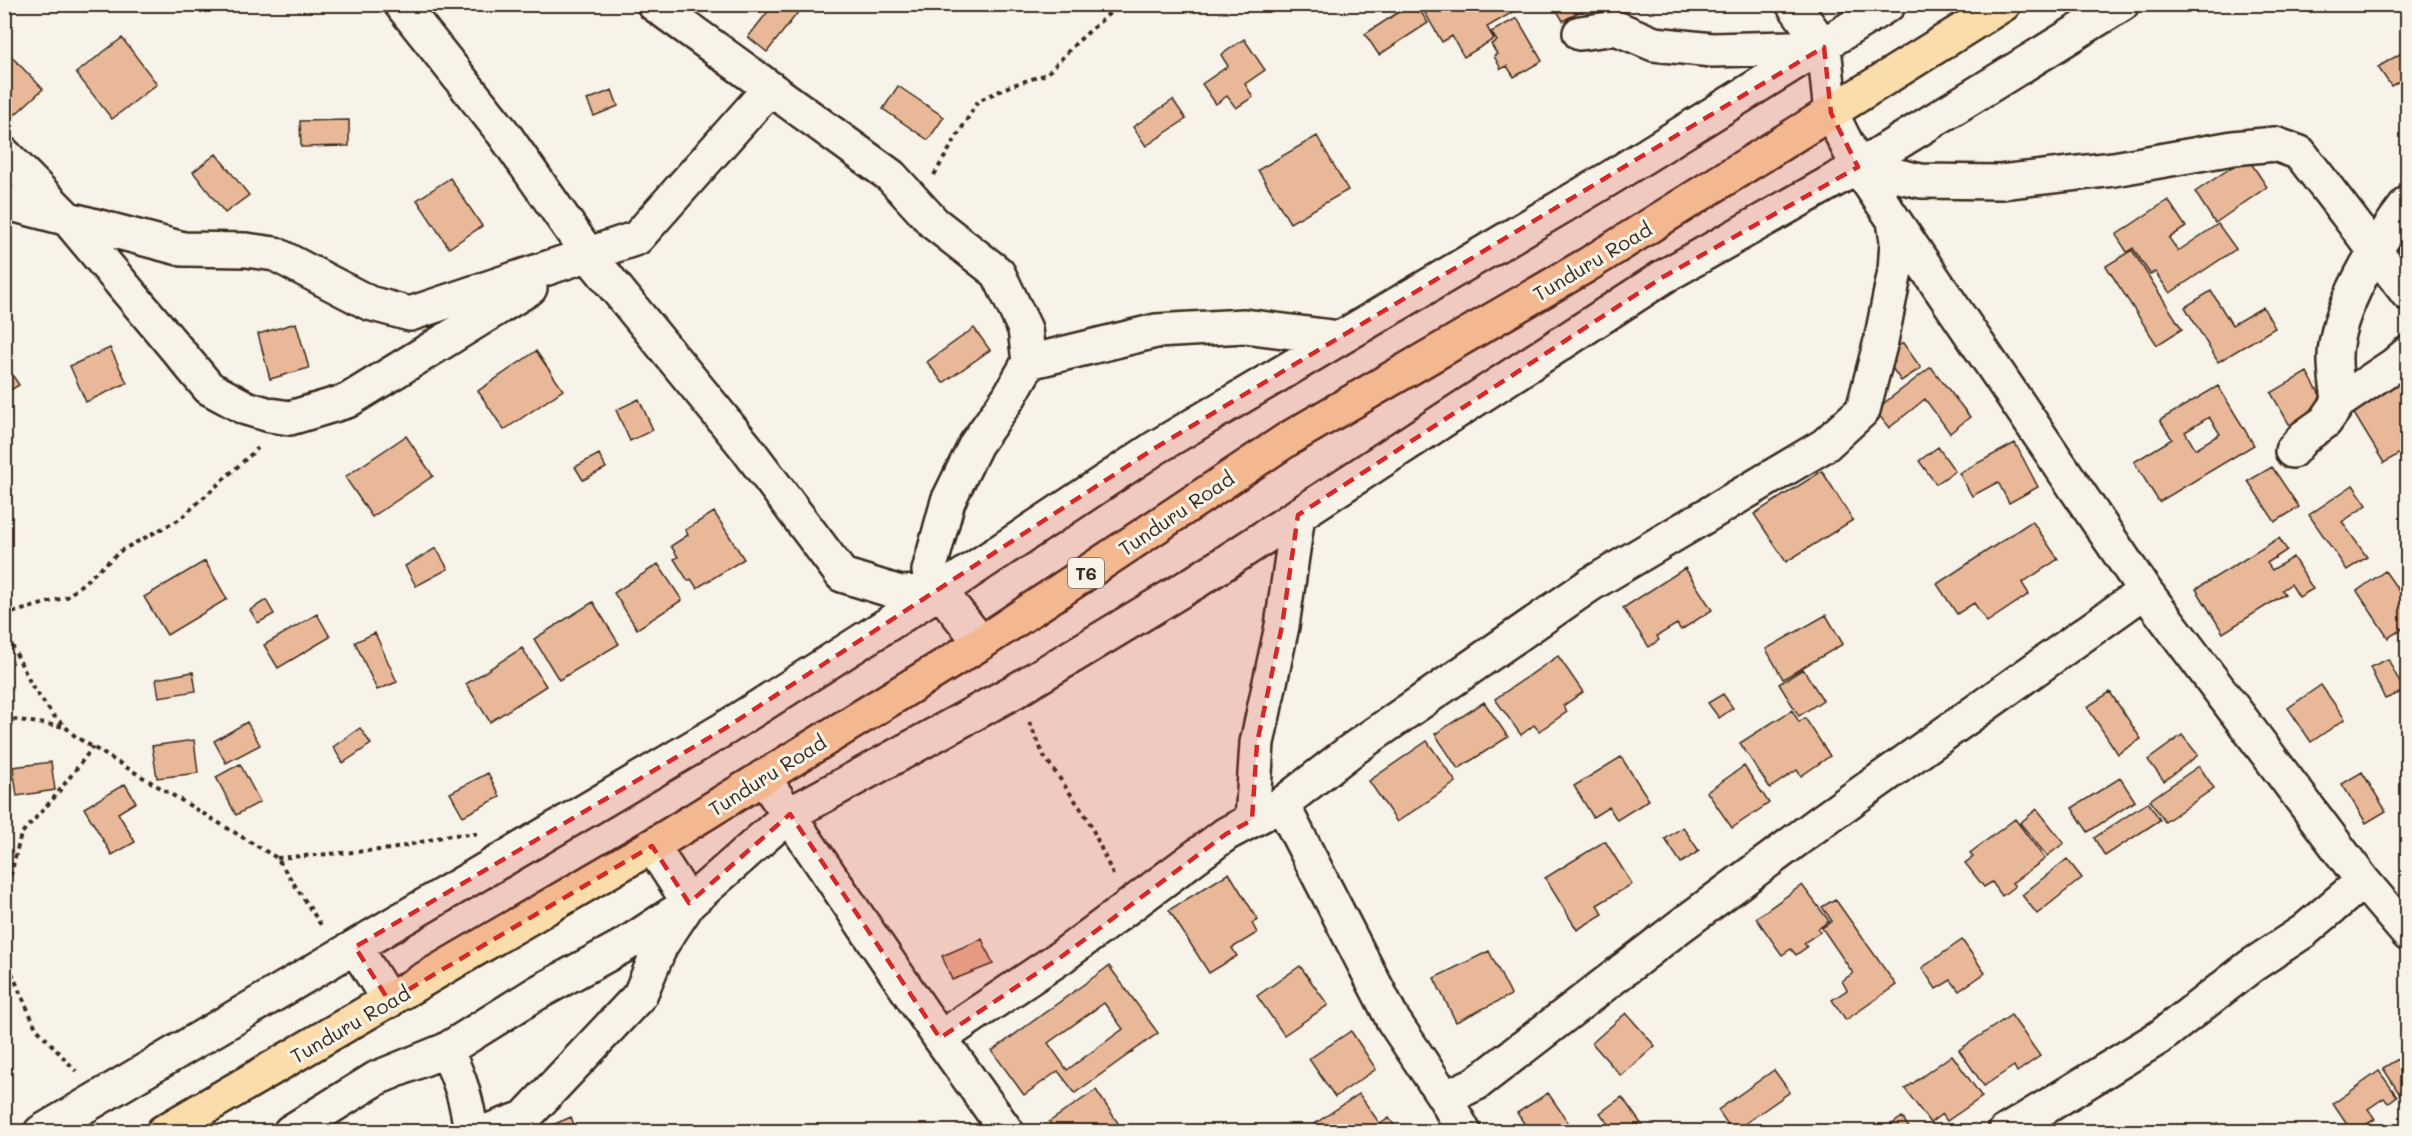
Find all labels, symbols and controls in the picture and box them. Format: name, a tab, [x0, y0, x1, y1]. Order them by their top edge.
street label: Tunduru Road	[1528, 215, 1656, 307]
street label: Tunduru Road	[1113, 465, 1239, 561]
road number: T6	[1068, 558, 1104, 588]
street label: Tunduru Road	[703, 728, 831, 822]
street label: Tunduru Road	[285, 979, 415, 1069]

